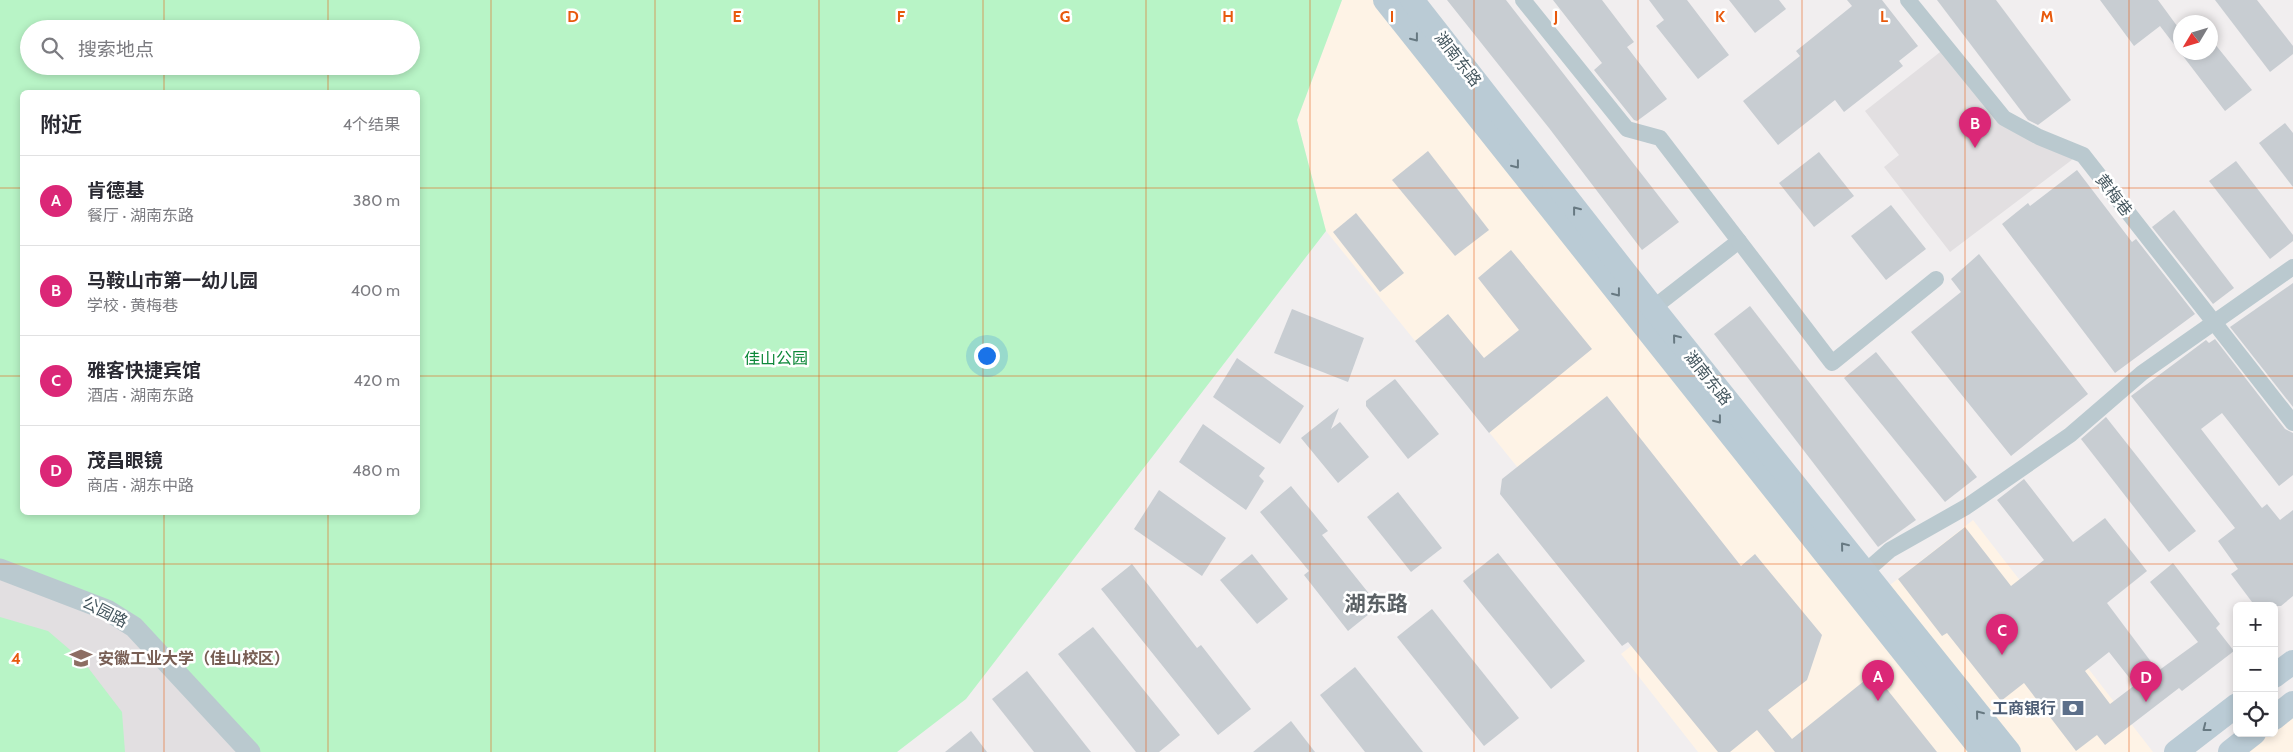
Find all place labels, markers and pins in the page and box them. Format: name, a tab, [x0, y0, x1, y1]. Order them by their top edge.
pin: B	[1959, 107, 1991, 148]
pin: C	[1986, 614, 2018, 655]
school or university icon: 安徽工业大学（佳山校区）	[68, 645, 94, 671]
place label: 安徽工业大学（佳山校区）	[98, 649, 290, 668]
pin: A	[1862, 660, 1894, 701]
pin: D	[2130, 661, 2162, 702]
bank icon: 工商银行	[2060, 695, 2086, 721]
place label: 工商银行	[1992, 699, 2056, 718]

